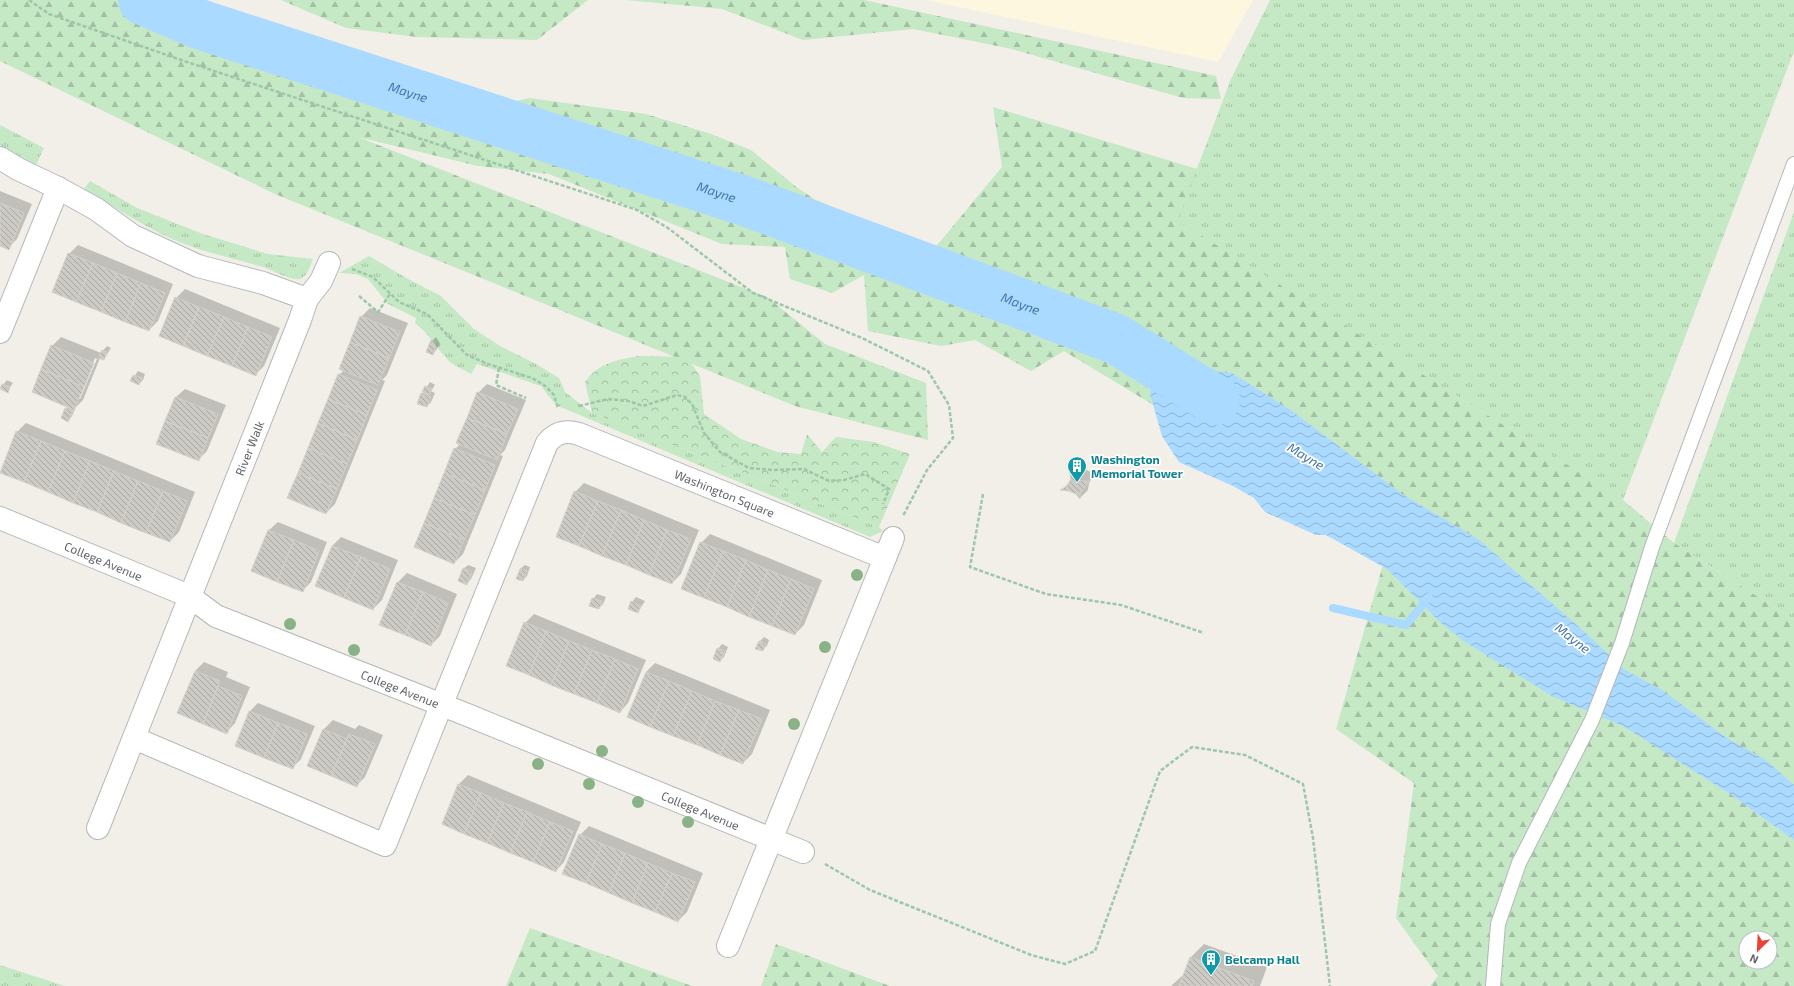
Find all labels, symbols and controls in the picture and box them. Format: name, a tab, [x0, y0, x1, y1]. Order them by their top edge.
water label: Mayne	[387, 78, 430, 106]
water label: Mayne	[695, 178, 738, 206]
water label: Mayne	[999, 289, 1042, 318]
street label: River Walk	[232, 419, 266, 477]
water label: Mayne	[1285, 439, 1327, 473]
place label: Washington Memorial Tower	[1091, 452, 1183, 480]
building icon: Washington Memorial Tower	[1066, 455, 1088, 483]
street label: Washington Square	[672, 466, 777, 520]
street label: College Avenue	[62, 538, 145, 583]
water label: Mayne	[1552, 619, 1594, 657]
street label: College Avenue	[359, 667, 441, 710]
street label: College Avenue	[659, 788, 742, 832]
north arrow	[1738, 930, 1778, 970]
building icon: Belcamp Hall	[1200, 948, 1222, 976]
place label: Belcamp Hall	[1225, 952, 1300, 966]
text: N	[1747, 952, 1760, 967]

